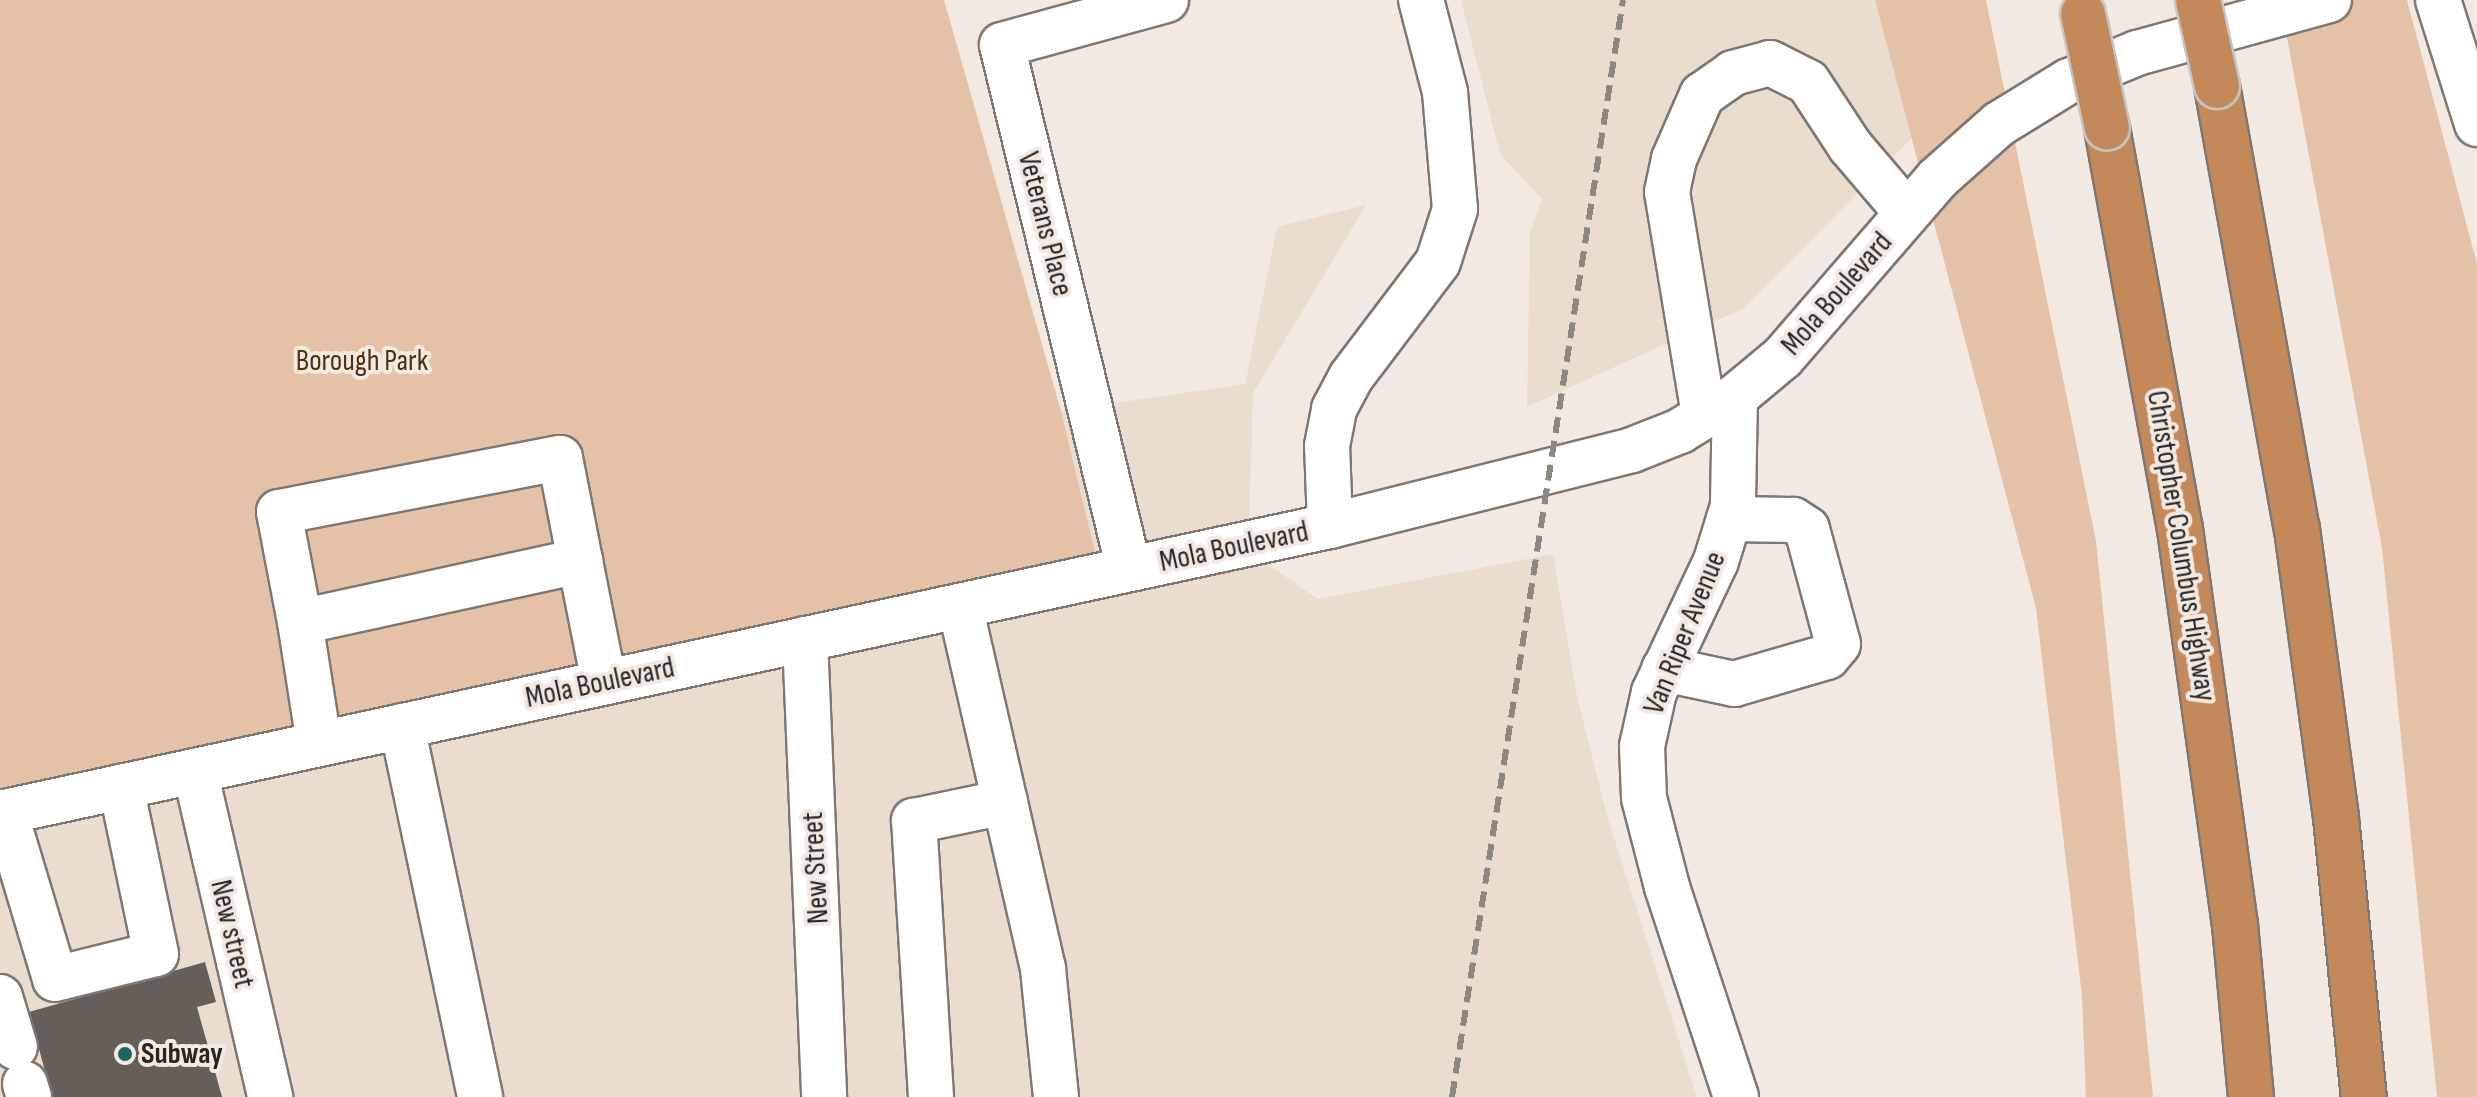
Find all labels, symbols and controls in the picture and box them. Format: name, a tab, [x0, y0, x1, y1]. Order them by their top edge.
street label: Veterans Place	[1010, 148, 1080, 300]
street label: Mola Boulevard	[1774, 225, 1900, 363]
park label: Borough Park	[296, 343, 428, 379]
street label: Christopher Columbus Highway	[2139, 388, 2223, 704]
street label: Mola Boulevard	[1156, 514, 1312, 580]
street label: Van Riper Avenue	[1636, 546, 1734, 720]
street label: Mola Boulevard	[522, 650, 678, 716]
street label: New Street	[795, 811, 837, 925]
street label: New street	[202, 876, 262, 992]
place label: Subway	[141, 1036, 223, 1072]
marker: Subway	[116, 1045, 134, 1063]

